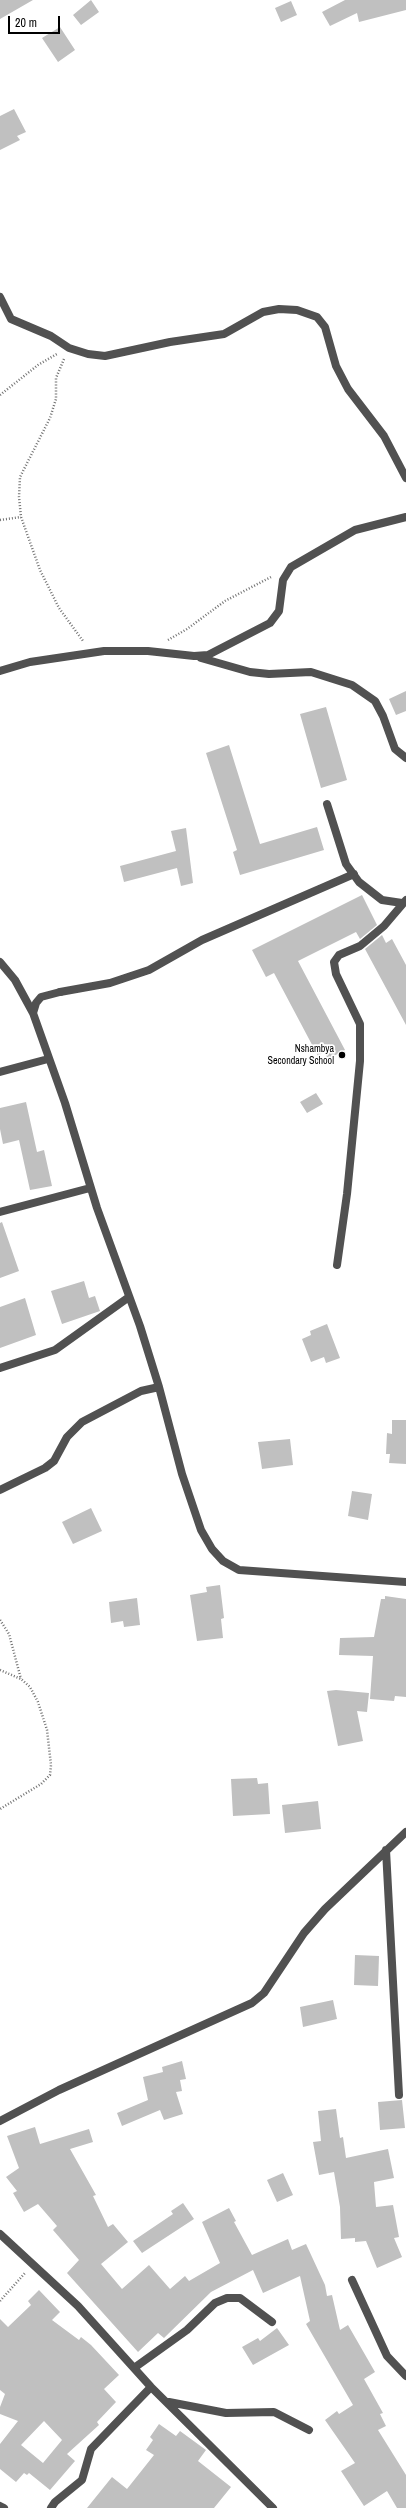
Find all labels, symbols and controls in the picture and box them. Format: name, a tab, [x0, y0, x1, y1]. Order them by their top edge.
scale bar	[10, 8, 62, 34]
text: 20 m	[15, 15, 37, 31]
place label: Nshambya Secondary School	[267, 1043, 334, 1066]
marker: Nshambya Secondary School	[337, 1050, 347, 1060]

